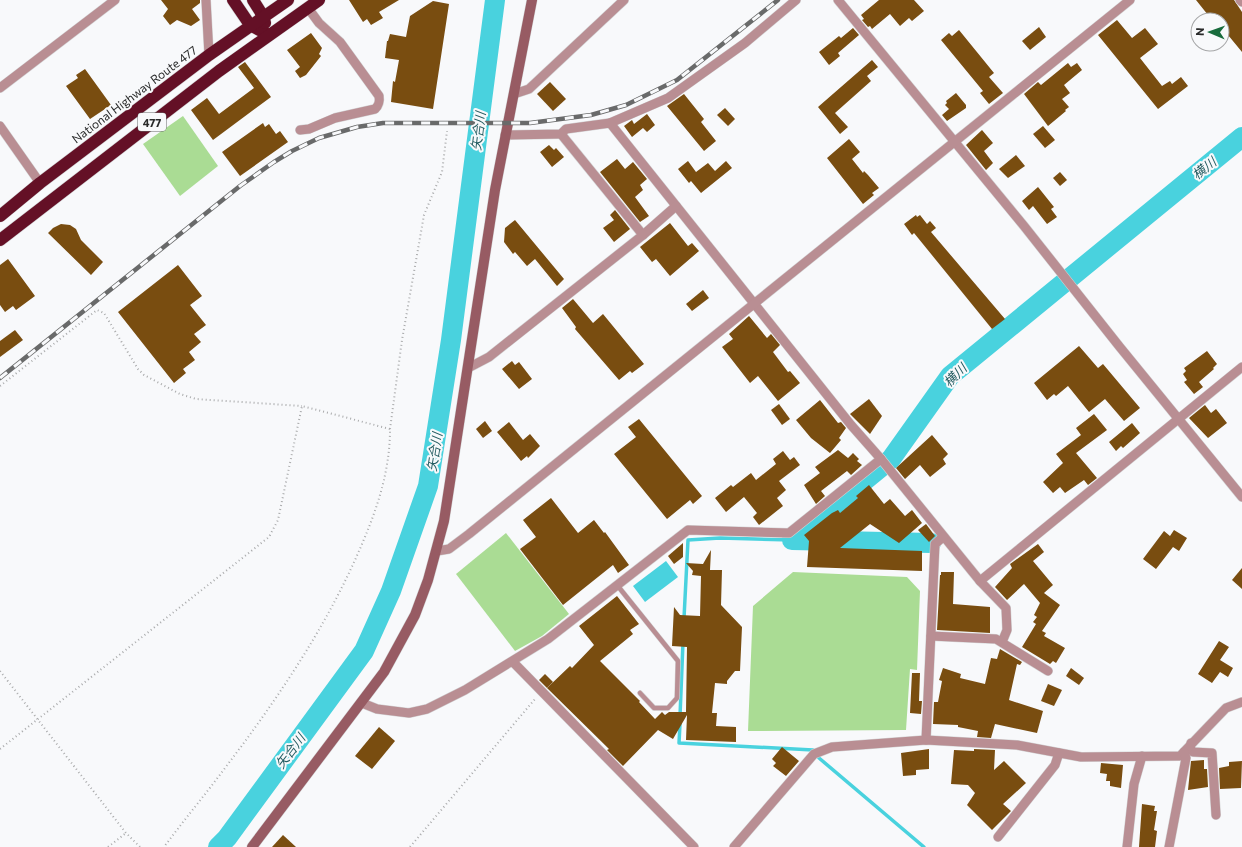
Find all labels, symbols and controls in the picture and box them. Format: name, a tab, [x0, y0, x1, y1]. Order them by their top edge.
north arrow	[1190, 12, 1230, 52]
text: N	[1193, 27, 1206, 36]
street label: National Highway Route 477	[69, 42, 199, 146]
water label: 矢合川	[468, 109, 489, 151]
road number: 477	[138, 113, 166, 131]
water label: 横川	[1189, 152, 1221, 182]
water label: 横川	[940, 359, 971, 390]
water label: 矢合川	[423, 430, 445, 473]
water label: 矢合川	[272, 729, 309, 771]

